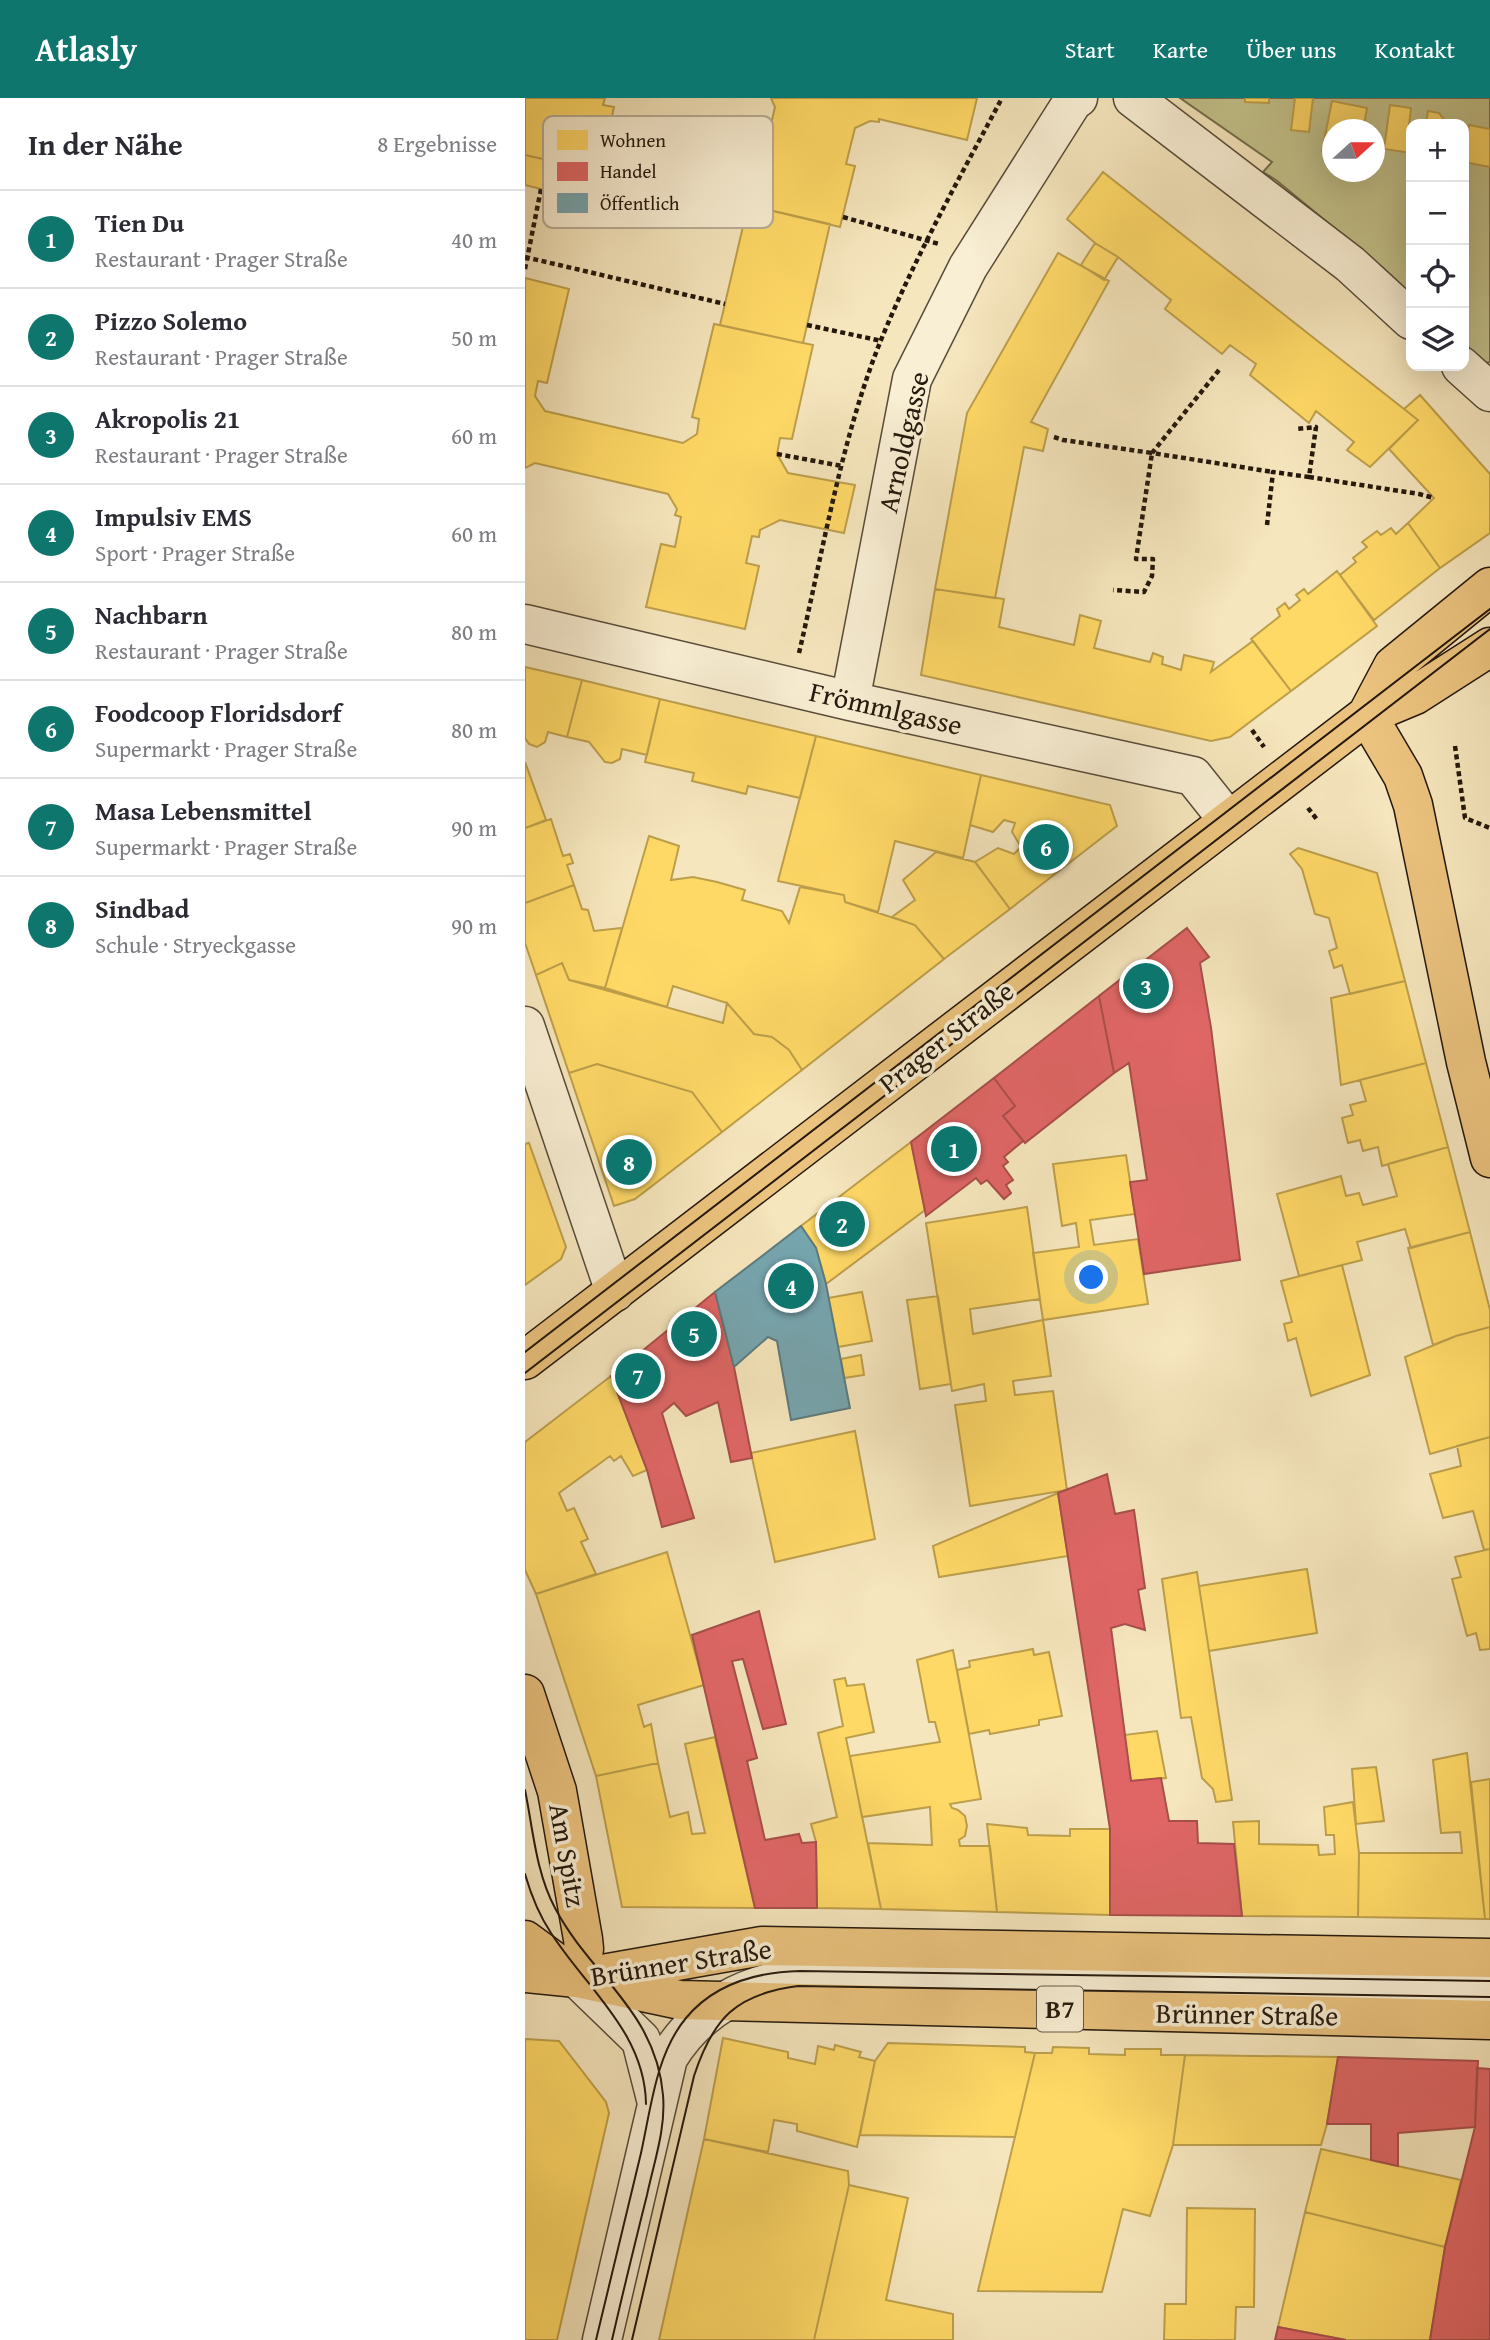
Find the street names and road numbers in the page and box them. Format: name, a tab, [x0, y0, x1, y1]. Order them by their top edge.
street label: Arnoldgasse	[866, 367, 939, 517]
street label: Frömmlgasse	[806, 670, 967, 745]
street label: Prager Straße	[869, 971, 1022, 1103]
street label: Am Spitz	[539, 1800, 598, 1910]
street label: Brünner Straße	[588, 1927, 774, 1996]
road number: B7	[1037, 1986, 1083, 2032]
street label: Brünner Straße	[1155, 1991, 1339, 2036]

